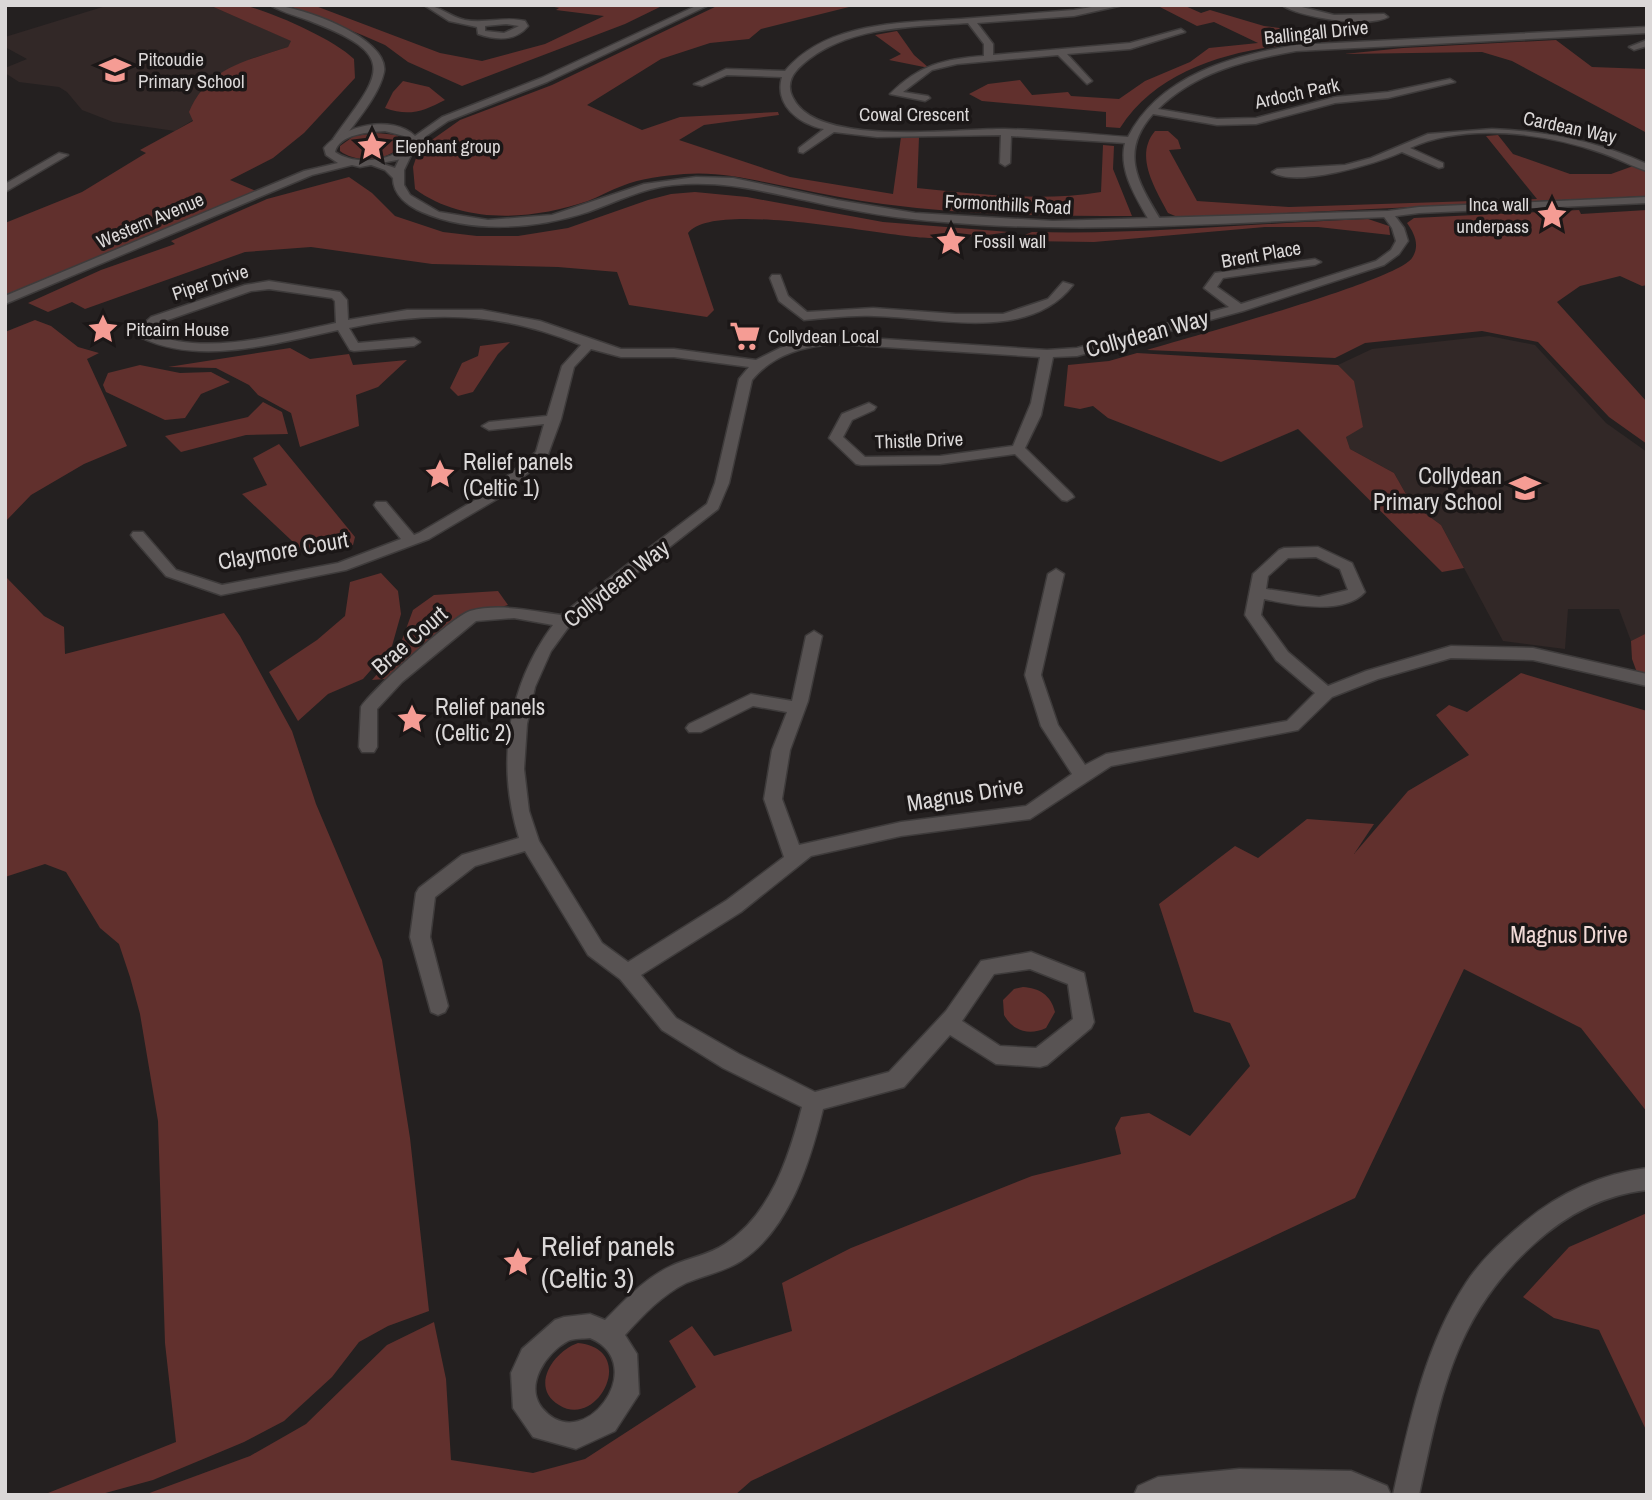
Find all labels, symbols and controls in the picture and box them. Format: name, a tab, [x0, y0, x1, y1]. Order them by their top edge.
street label: Ballingall Drive	[1263, 14, 1369, 50]
place label: Pitcoudie Primary School	[138, 46, 245, 94]
school or university icon: Pitcoudie Primary School	[98, 53, 132, 87]
street label: Ardoch Park	[1251, 71, 1342, 115]
street label: Cowal Crescent	[859, 101, 970, 127]
street label: Cardean Way	[1521, 104, 1619, 150]
place icon: Elephant group	[355, 129, 389, 163]
place label: Elephant group	[395, 133, 501, 159]
street label: Western Avenue	[93, 186, 207, 254]
street label: Formonthills Road	[944, 188, 1072, 220]
place label: Inca wall underpass	[1456, 191, 1529, 239]
place icon: Inca wall underpass	[1535, 198, 1569, 232]
place icon: Fossil wall	[934, 224, 968, 258]
place label: Fossil wall	[974, 228, 1046, 254]
street label: Brent Place	[1219, 234, 1303, 274]
street label: Piper Drive	[169, 257, 251, 307]
street label: Collydean Way	[1082, 302, 1212, 364]
place icon: Pitcairn House	[86, 312, 120, 346]
place label: Pitcairn House	[126, 316, 229, 342]
supermarket icon: Collydean Local	[728, 319, 762, 353]
place label: Collydean Local	[768, 323, 879, 349]
street label: Thistle Drive	[874, 425, 964, 455]
place label: Relief panels (Celtic 1)	[463, 446, 573, 503]
place icon: Relief panels (Celtic 1)	[423, 457, 457, 491]
place label: Collydean Primary School	[1373, 460, 1502, 517]
school or university icon: Collydean Primary School	[1508, 471, 1542, 505]
street label: Claymore Court	[215, 523, 351, 577]
street label: Collydean Way	[557, 532, 676, 634]
street label: Brae Court	[364, 598, 454, 682]
place label: Relief panels (Celtic 2)	[435, 691, 545, 748]
place icon: Relief panels (Celtic 2)	[395, 702, 429, 736]
street label: Magnus Drive	[905, 770, 1025, 818]
park label: Magnus Drive	[1510, 919, 1628, 950]
place label: Relief panels (Celtic 3)	[541, 1227, 675, 1297]
place icon: Relief panels (Celtic 3)	[501, 1245, 535, 1279]

